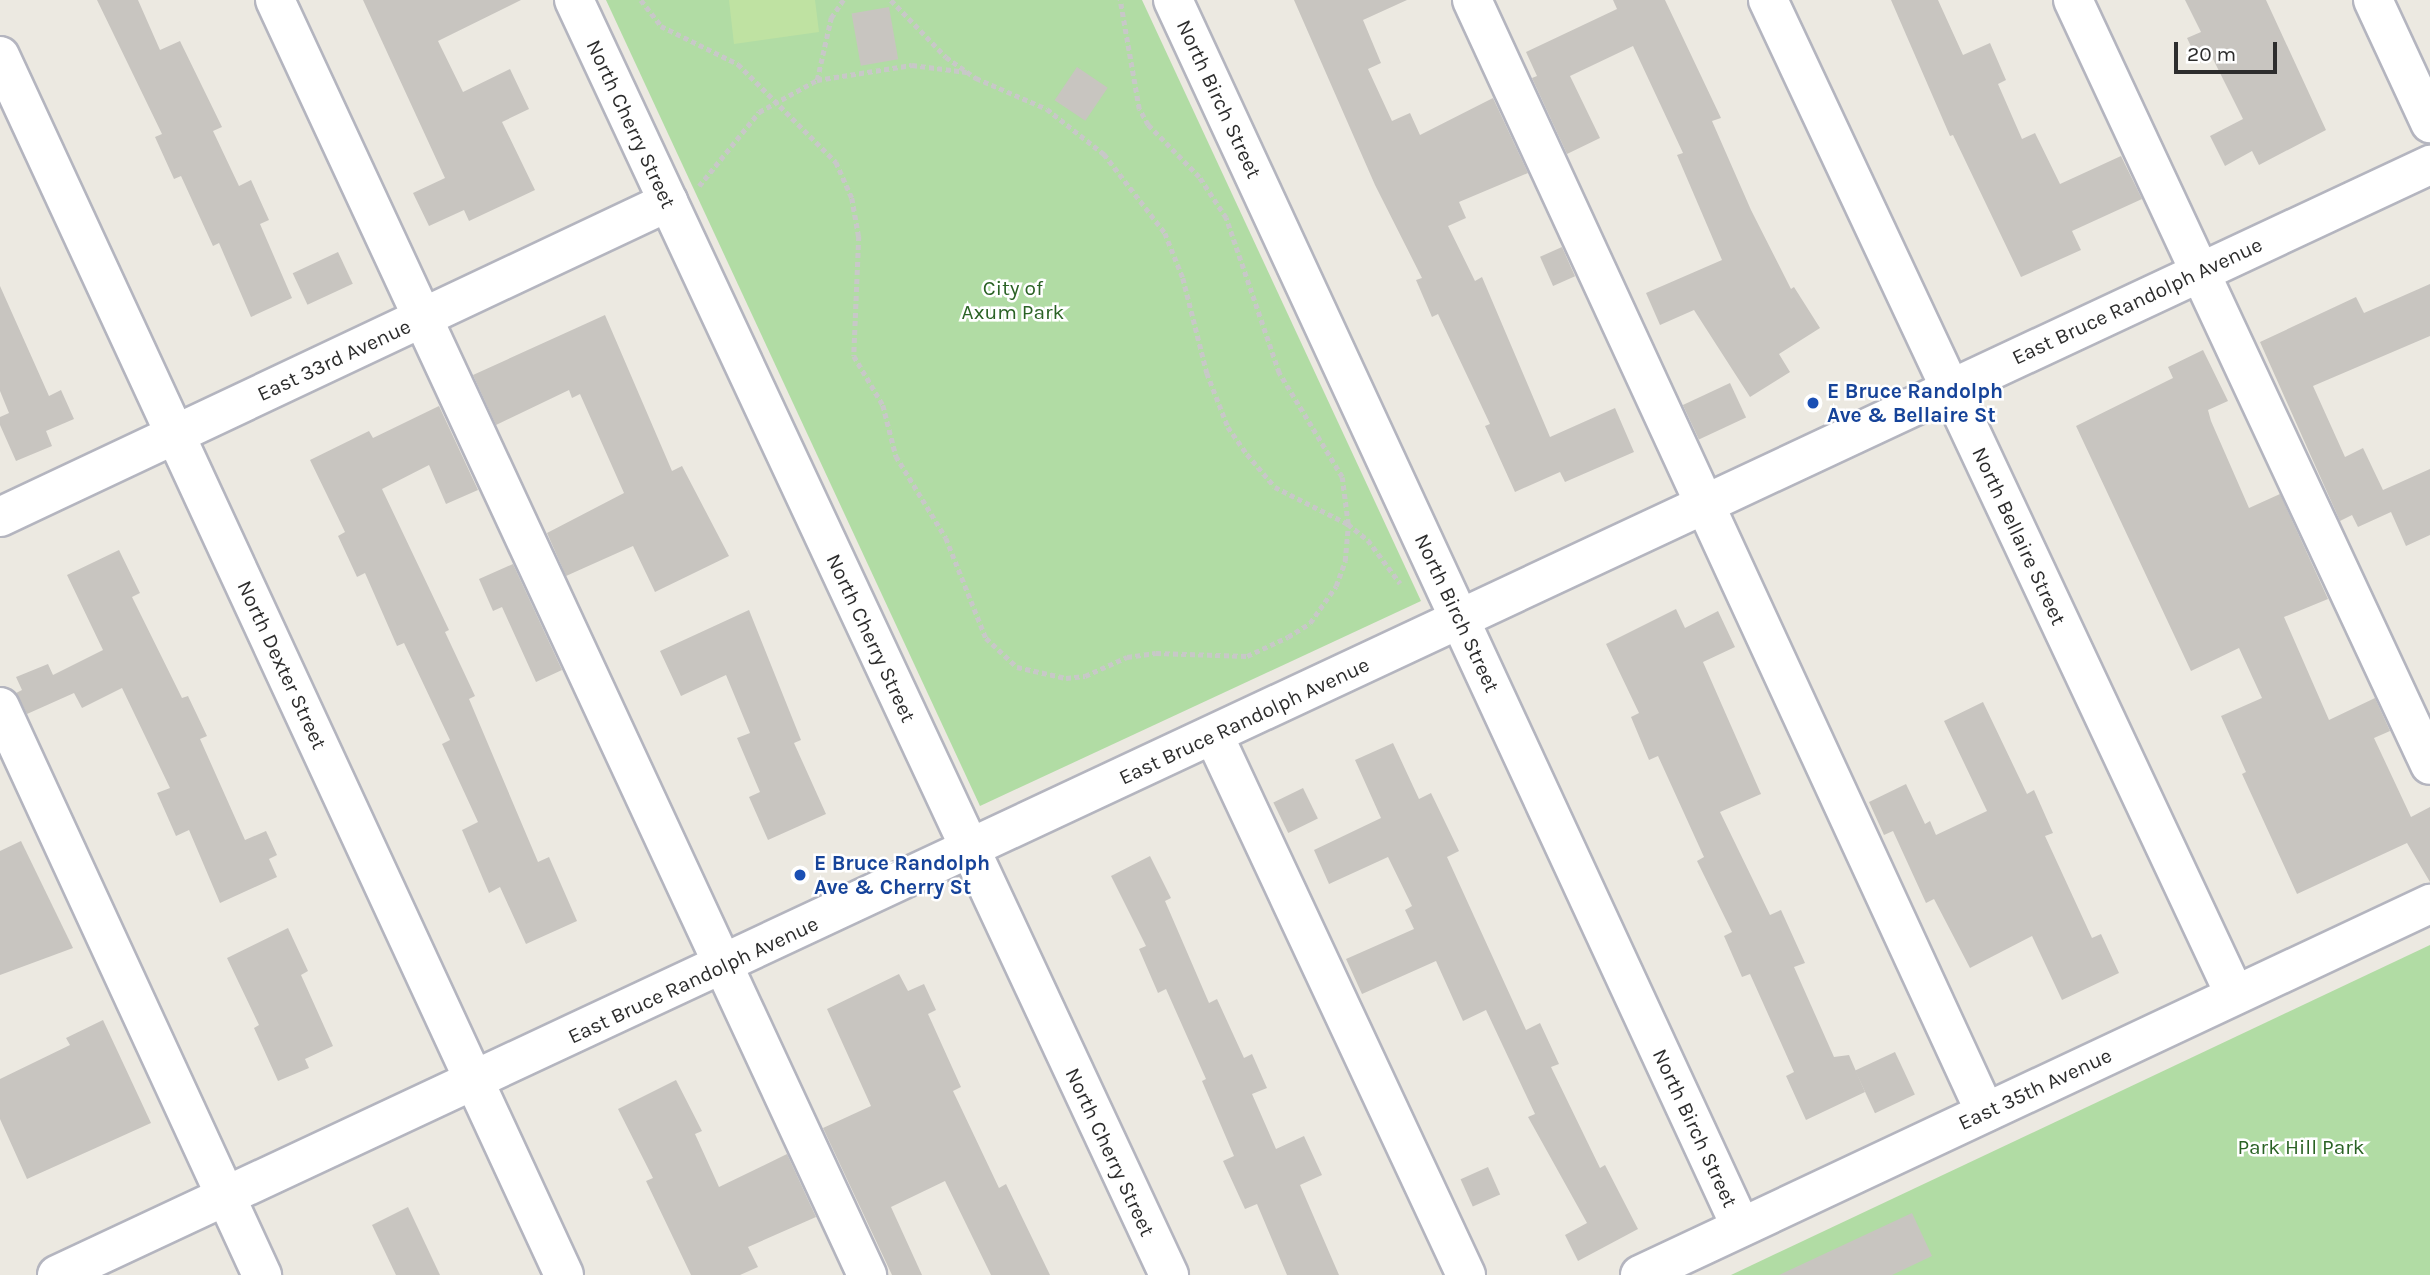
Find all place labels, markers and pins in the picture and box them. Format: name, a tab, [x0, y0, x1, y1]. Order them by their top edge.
place label: E Bruce Randolph Ave & Bellaire St	[1827, 378, 2003, 428]
marker: E Bruce Randolph Ave & Bellaire St	[1805, 395, 1821, 411]
place label: E Bruce Randolph Ave & Cherry St	[814, 850, 990, 900]
marker: E Bruce Randolph Ave & Cherry St	[792, 867, 808, 883]

